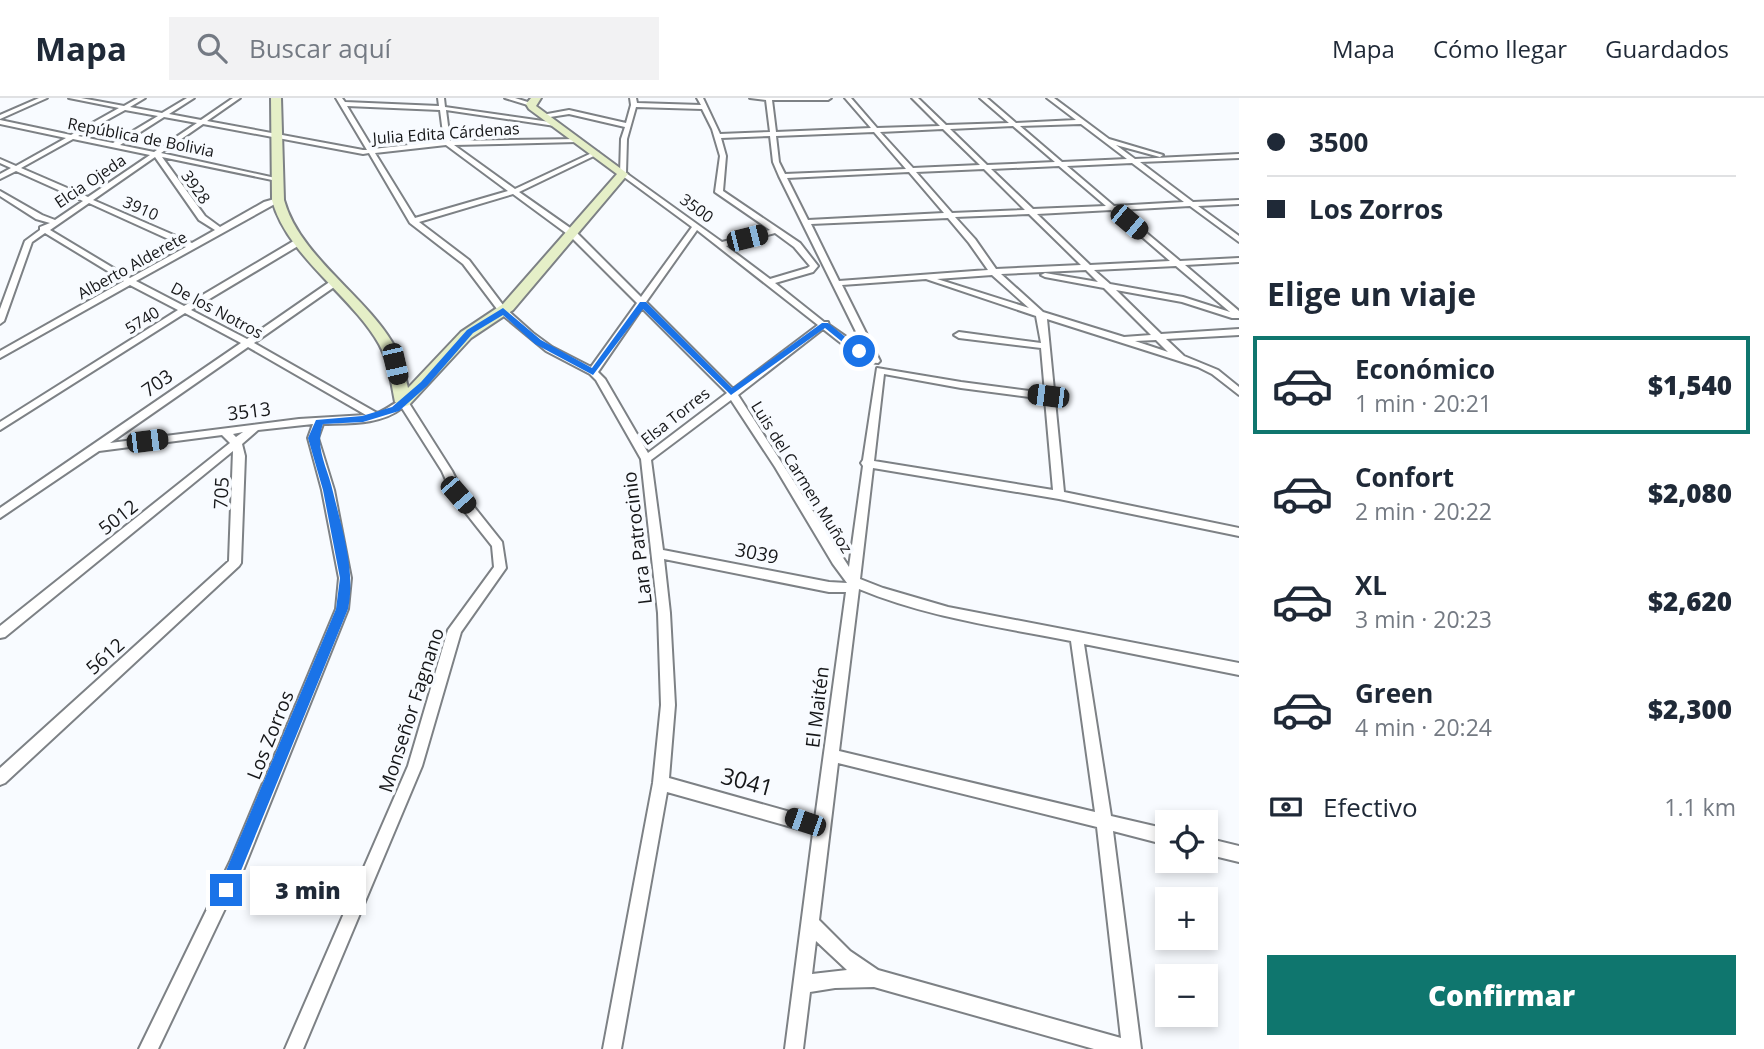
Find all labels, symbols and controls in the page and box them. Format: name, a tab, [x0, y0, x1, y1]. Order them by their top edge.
search box	[169, 17, 659, 80]
text: Mapa	[35, 26, 127, 71]
icon: search	[193, 29, 231, 67]
text: Buscar aquí	[249, 30, 391, 66]
text: Mapa	[1332, 32, 1395, 65]
text: Cómo llegar	[1433, 32, 1567, 65]
text: Guardados	[1605, 32, 1729, 65]
street label: República de Bolivia	[66, 112, 216, 162]
street label: Julia Edita Cárdenas	[370, 117, 520, 149]
text: 3500	[1309, 124, 1368, 160]
street label: Elcia Ojeda	[50, 149, 130, 213]
street label: 3928	[176, 166, 216, 208]
street label: 3500	[676, 188, 718, 228]
street label: 3910	[120, 191, 162, 225]
text: Los Zorros	[1309, 191, 1443, 227]
car	[1107, 200, 1152, 244]
car	[725, 223, 770, 253]
street label: Alberto Alderete	[73, 226, 191, 304]
text: Elige un viaje	[1267, 272, 1476, 315]
street label: De los Notros	[167, 276, 267, 344]
street label: 5740	[121, 301, 163, 339]
route start	[843, 335, 875, 367]
car	[381, 341, 410, 387]
text: Económico	[1355, 351, 1495, 387]
icon: car	[1271, 354, 1334, 417]
street label: 703	[136, 363, 178, 403]
text: $1,540	[1648, 367, 1732, 403]
street label: Elsa Torres	[636, 382, 714, 450]
car	[1026, 383, 1071, 409]
text: 1 min · 20:21	[1355, 387, 1492, 419]
street label: 3513	[226, 395, 272, 427]
street label: Luis del Carmen Muñoz	[746, 397, 858, 557]
car	[125, 428, 170, 454]
text: Confort	[1355, 459, 1454, 495]
icon: car	[1271, 462, 1334, 525]
street label: Lara Patrocinio	[616, 470, 658, 606]
car	[437, 472, 480, 518]
text: $2,080	[1648, 475, 1732, 511]
street label: 705	[207, 476, 235, 510]
street label: 5012	[93, 493, 143, 541]
text: 2 min · 20:22	[1355, 495, 1492, 527]
street label: 3039	[733, 536, 781, 570]
text: XL	[1355, 567, 1387, 603]
icon: car	[1271, 570, 1334, 633]
text: $2,620	[1648, 583, 1732, 619]
text: 3 min · 20:23	[1355, 603, 1492, 635]
street label: Monseñor Fagnano	[372, 624, 450, 796]
street label: 5612	[80, 632, 130, 680]
street label: El Maitén	[799, 665, 835, 749]
text: Green	[1355, 675, 1433, 711]
icon: car	[1271, 678, 1334, 741]
street label: Los Zorros	[240, 687, 300, 783]
text: $2,300	[1648, 691, 1732, 727]
text: 4 min · 20:24	[1355, 711, 1492, 743]
street label: 3041	[718, 759, 777, 803]
icon: cash	[1267, 788, 1305, 826]
text: Efectivo	[1323, 789, 1418, 825]
text: 1.1 km	[1664, 791, 1736, 823]
car	[782, 805, 829, 839]
map controls	[1155, 810, 1218, 1027]
button: locate	[1155, 810, 1218, 873]
callout: 3 min	[250, 866, 366, 914]
route end	[210, 874, 242, 906]
text: 3 min	[275, 874, 341, 906]
button: +	[1155, 887, 1218, 950]
button: Confirmar	[1267, 955, 1736, 1035]
button: −	[1155, 964, 1218, 1027]

